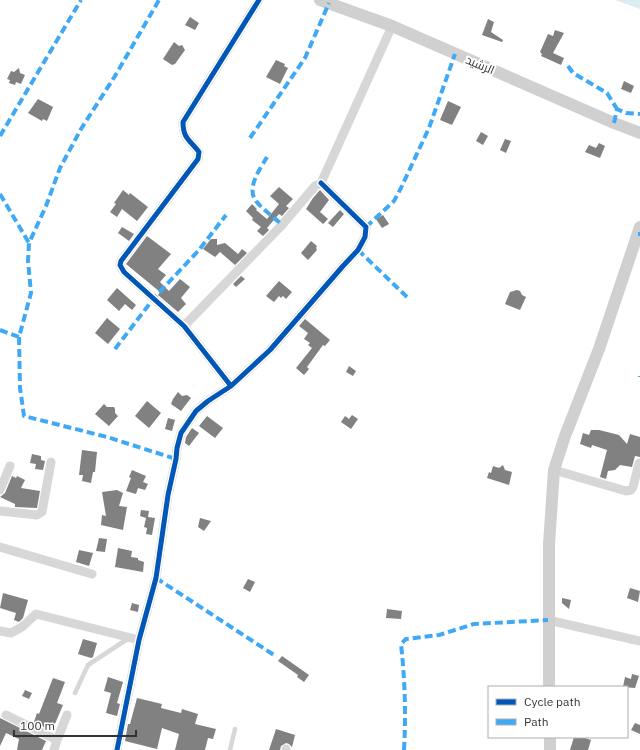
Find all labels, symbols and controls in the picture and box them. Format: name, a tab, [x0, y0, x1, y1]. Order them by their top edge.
street label: الرشيد	[463, 52, 497, 77]
legend	[488, 686, 628, 738]
text: Cycle path	[524, 694, 581, 709]
scale bar	[14, 712, 136, 738]
text: Path	[524, 714, 549, 729]
text: 100 m	[20, 718, 55, 733]

